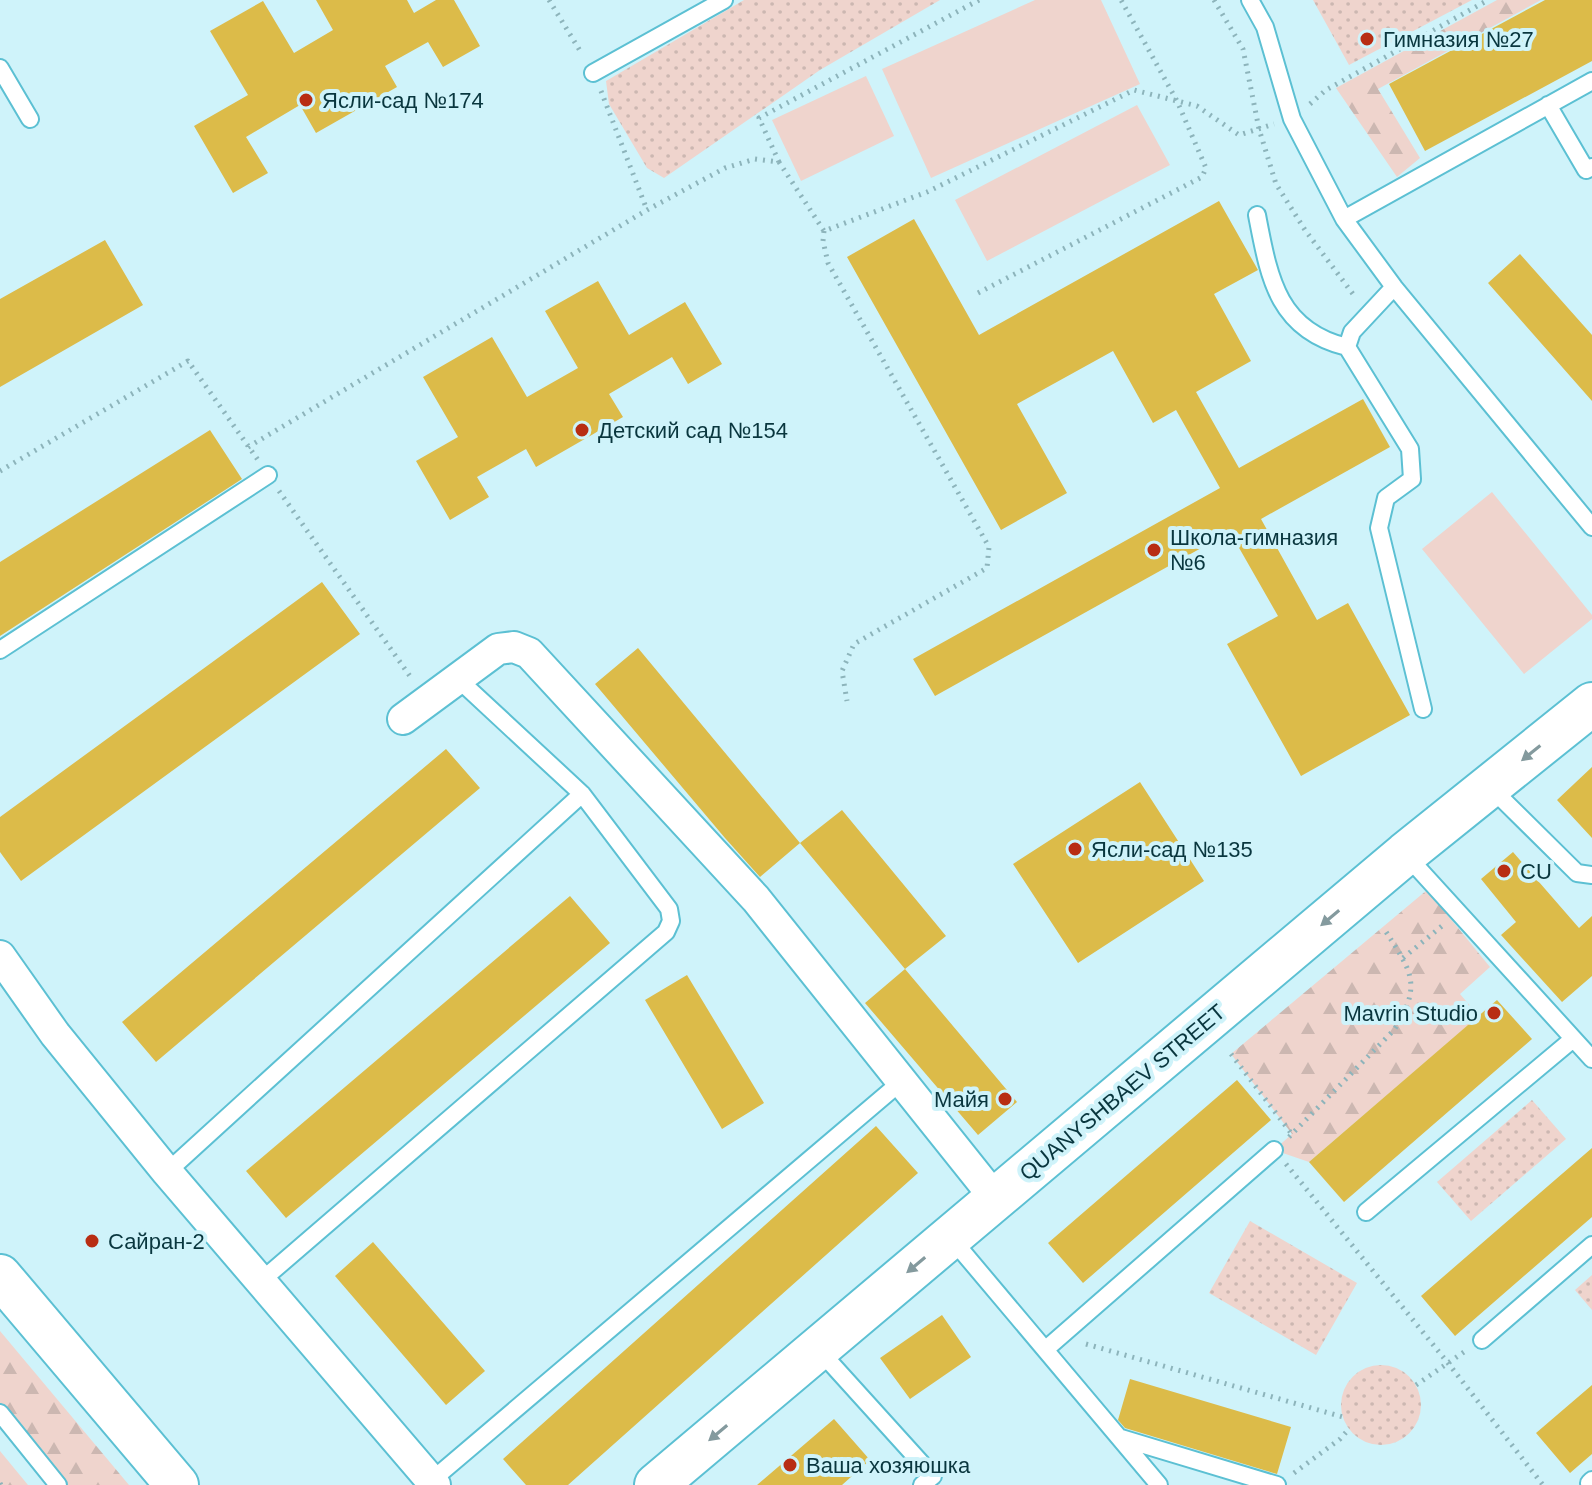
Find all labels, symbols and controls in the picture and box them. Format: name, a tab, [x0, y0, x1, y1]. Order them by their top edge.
place label: Гимназия №27	[1383, 27, 1534, 52]
marker: Гимназия №27	[1358, 30, 1376, 48]
place label: Ясли-сад №174	[322, 88, 484, 113]
marker: Ясли-сад №174	[297, 91, 315, 109]
place label: Детский сад №154	[598, 418, 788, 443]
marker: Детский сад №154	[573, 421, 591, 439]
place label: Школа-гимназия №6	[1170, 525, 1338, 575]
marker: Школа-гимназия №6	[1145, 541, 1163, 559]
one-way arrow	[1521, 744, 1541, 761]
place label: Ясли-сад №135	[1091, 837, 1253, 862]
marker: Ясли-сад №135	[1066, 840, 1084, 858]
place label: CU	[1520, 859, 1552, 884]
marker: CU	[1495, 862, 1513, 880]
one-way arrow	[1320, 909, 1340, 926]
street label: QUANYSHBAEV STREET	[1015, 999, 1230, 1186]
place label: Mavrin Studio	[1343, 1001, 1478, 1026]
marker: Mavrin Studio	[1485, 1004, 1503, 1022]
place label: Майя	[934, 1087, 989, 1112]
marker: Майя	[996, 1090, 1014, 1108]
place label: Сайран-2	[108, 1229, 205, 1254]
marker: Сайран-2	[83, 1232, 101, 1250]
one-way arrow	[907, 1256, 927, 1273]
one-way arrow	[708, 1424, 728, 1441]
place label: Ваша хозяюшка	[806, 1453, 971, 1478]
marker: Ваша хозяюшка	[781, 1456, 799, 1474]

